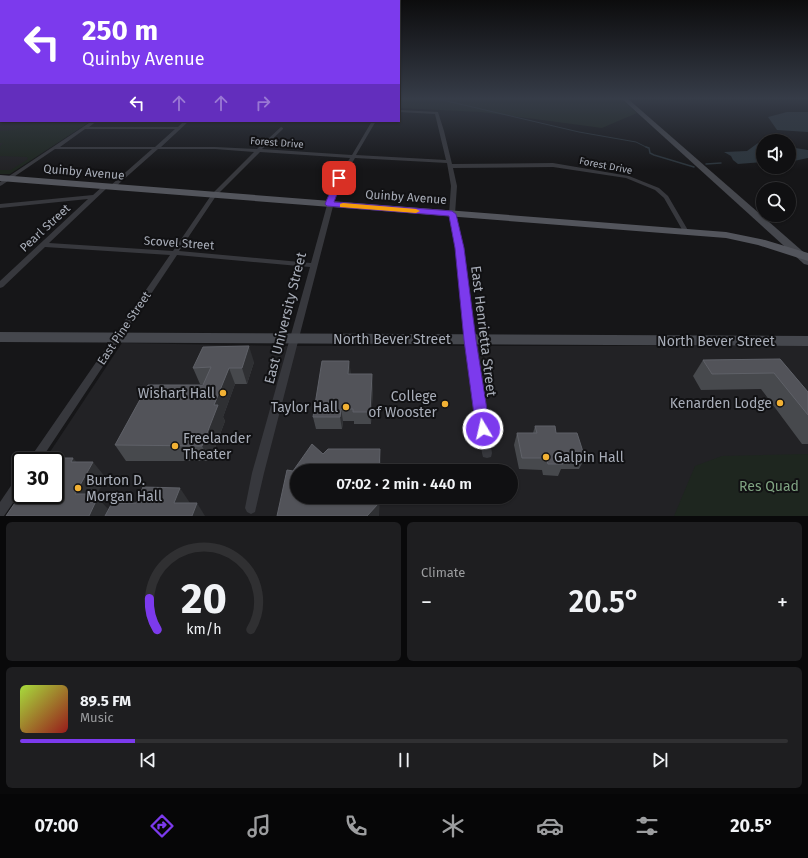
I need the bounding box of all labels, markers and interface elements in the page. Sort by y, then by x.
text: 250 m [82,14,158,47]
icon: left [16,16,68,68]
text: Quinby Avenue [82,48,205,70]
icon: left [126,92,148,114]
icon: ahead [168,92,190,114]
icon: ahead [210,92,232,114]
icon: right [252,92,274,114]
map controls [756,134,796,222]
button: sound [756,134,796,174]
street label: Forest Drive [250,135,304,151]
street label: Forest Drive [578,155,633,177]
street label: Quinby Avenue [43,161,125,183]
pin [322,161,356,195]
icon: arrive [328,167,350,189]
button: search [756,182,796,222]
street label: Quinby Avenue [365,187,447,207]
street label: Pearl Street [17,201,73,255]
street label: Scovel Street [143,234,215,252]
street label: East University Street [261,250,310,386]
street label: East Henrietta Street [467,265,500,398]
street label: East Pine Street [94,288,154,367]
street label: North Bever Street [333,331,452,348]
street label: North Bever Street [657,333,776,350]
place label: Wishart Hall [138,385,215,402]
marker: Wishart Hall [218,388,228,398]
place label: College of Wooster [368,388,438,421]
place label: Kenarden Lodge [670,395,772,412]
marker: Kenarden Lodge [775,398,785,408]
place label: Taylor Hall [271,399,338,416]
marker: College of Wooster [440,399,450,409]
marker: Taylor Hall [341,402,351,412]
position arrow [462,408,504,450]
place label: Freelander Theater [183,430,251,463]
marker: Freelander Theater [170,441,180,451]
place label: Galpin Hall [554,449,624,466]
speed limit sign: 30 [12,452,64,504]
marker: Galpin Hall [541,452,551,462]
place label: Burton D. Morgan Hall [86,472,162,505]
text: 07:02 · 2 min · 440 m [336,475,472,493]
park label: Res Quad [739,478,799,495]
marker: Burton D. Morgan Hall [73,483,83,493]
text: Climate [421,565,465,580]
text: 20 [181,573,226,623]
text: 20.5° [569,584,640,620]
text: − [421,589,432,616]
text: + [777,589,788,616]
text: km/h [186,620,221,637]
text: 89.5 FM [80,692,131,710]
text: Music [80,710,114,725]
icon: previous [137,749,159,771]
icon: pause [393,749,415,771]
icon: next [649,749,671,771]
icon: directions [148,812,176,840]
icon: music [245,812,273,840]
icon: phone [342,812,370,840]
icon: climate [439,812,467,840]
icon: car [536,812,564,840]
icon: filters [633,812,661,840]
text: 07:00 [35,815,79,837]
text: 20.5° [730,815,773,837]

